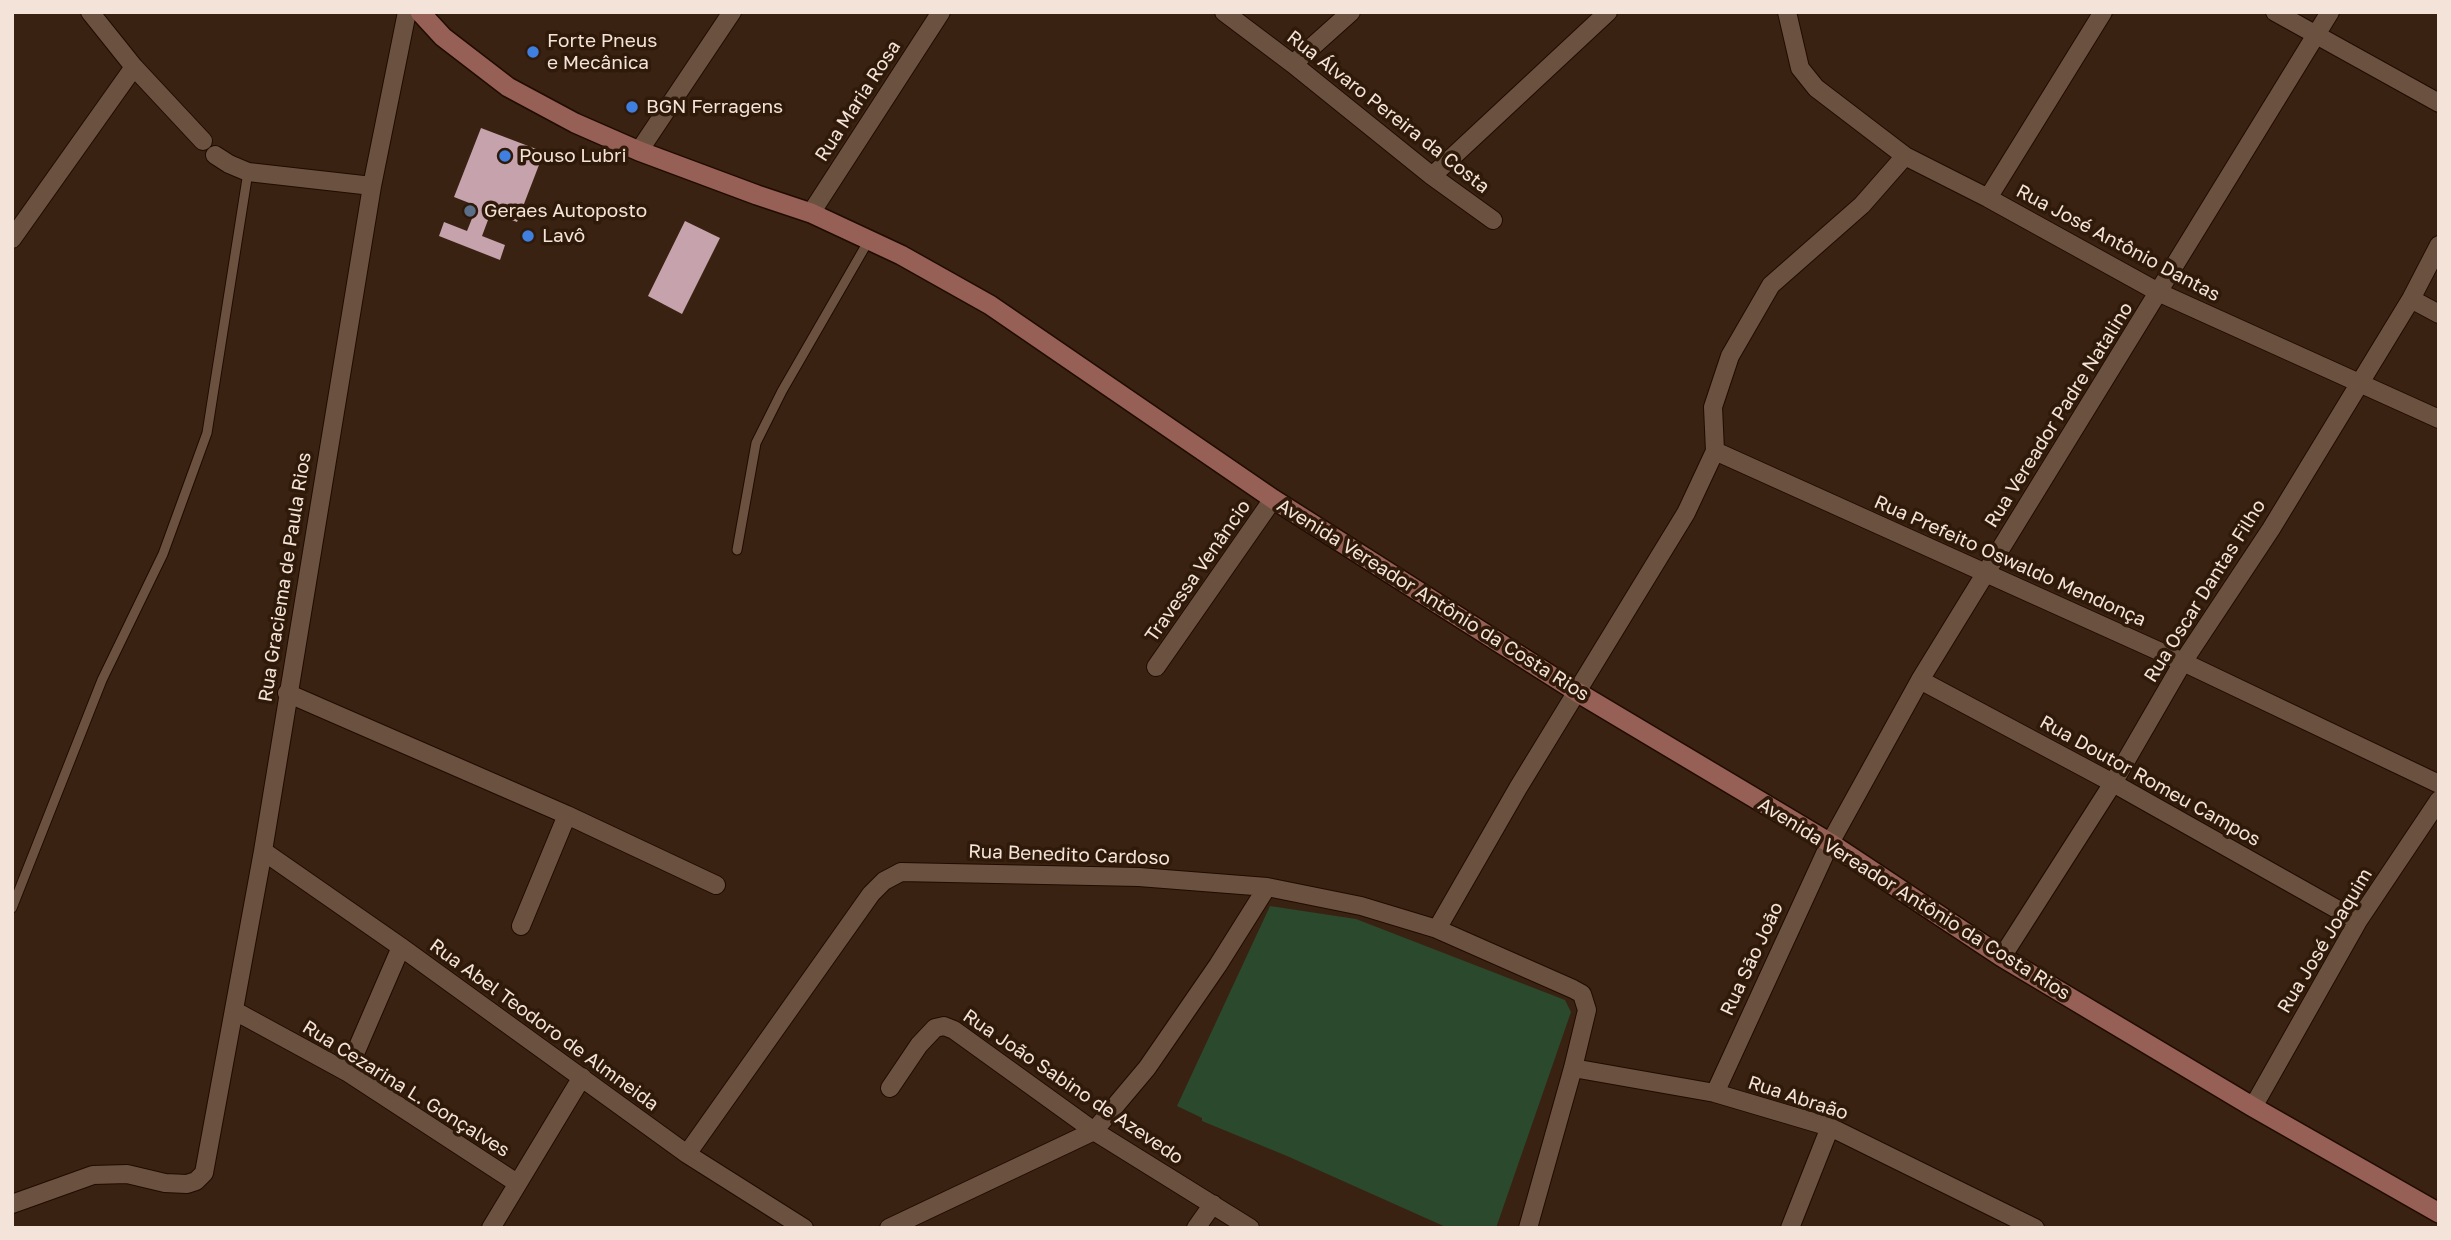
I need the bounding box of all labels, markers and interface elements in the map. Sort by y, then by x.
street label: Rua Álvaro Pereira da Costa [1282,26,1494,198]
place label: Forte Pneus e Mecânica [547,30,657,74]
street label: Rua Maria Rosa [810,36,906,166]
marker: Forte Pneus e Mecânica [525,44,541,60]
place label: BGN Ferragens [646,96,783,118]
marker: BGN Ferragens [624,99,640,115]
place label: Pouso Lubri [519,145,627,167]
marker: Pouso Lubri [497,148,513,164]
street label: Rua José Antônio Dantas [2012,180,2224,306]
place label: Geraes Autoposto [484,200,647,222]
marker: Geraes Autoposto [462,203,478,219]
place label: Lavô [542,225,585,247]
marker: Lavô [520,228,536,244]
street label: Rua Vereador Padre Natalino [1980,298,2138,532]
street label: Rua Graciema de Paula Rios [254,450,316,704]
street label: Rua Prefeito Oswaldo Mendonça [1871,491,2149,631]
street label: Avenida Vereador Antônio da Costa Rios [1273,494,1593,706]
street label: Rua Oscar Dantas Filho [2139,495,2271,687]
street label: Travessa Venâncio [1140,496,1256,646]
street label: Rua Doutor Romeu Campos [2036,711,2264,851]
street label: Avenida Vereador Antônio da Costa Rios [1754,793,2074,1005]
street label: Rua Benedito Cardoso [968,840,1170,870]
street label: Rua José Joaquim [2273,864,2377,1018]
street label: Rua São João [1716,899,1788,1019]
street label: Rua Abel Teodoro de Almneida [425,934,663,1116]
street label: Rua João Sabino de Azevedo [958,1005,1188,1169]
street label: Rua Cezarina L. Gonçalves [298,1016,514,1162]
street label: Rua Abraão [1745,1071,1851,1125]

